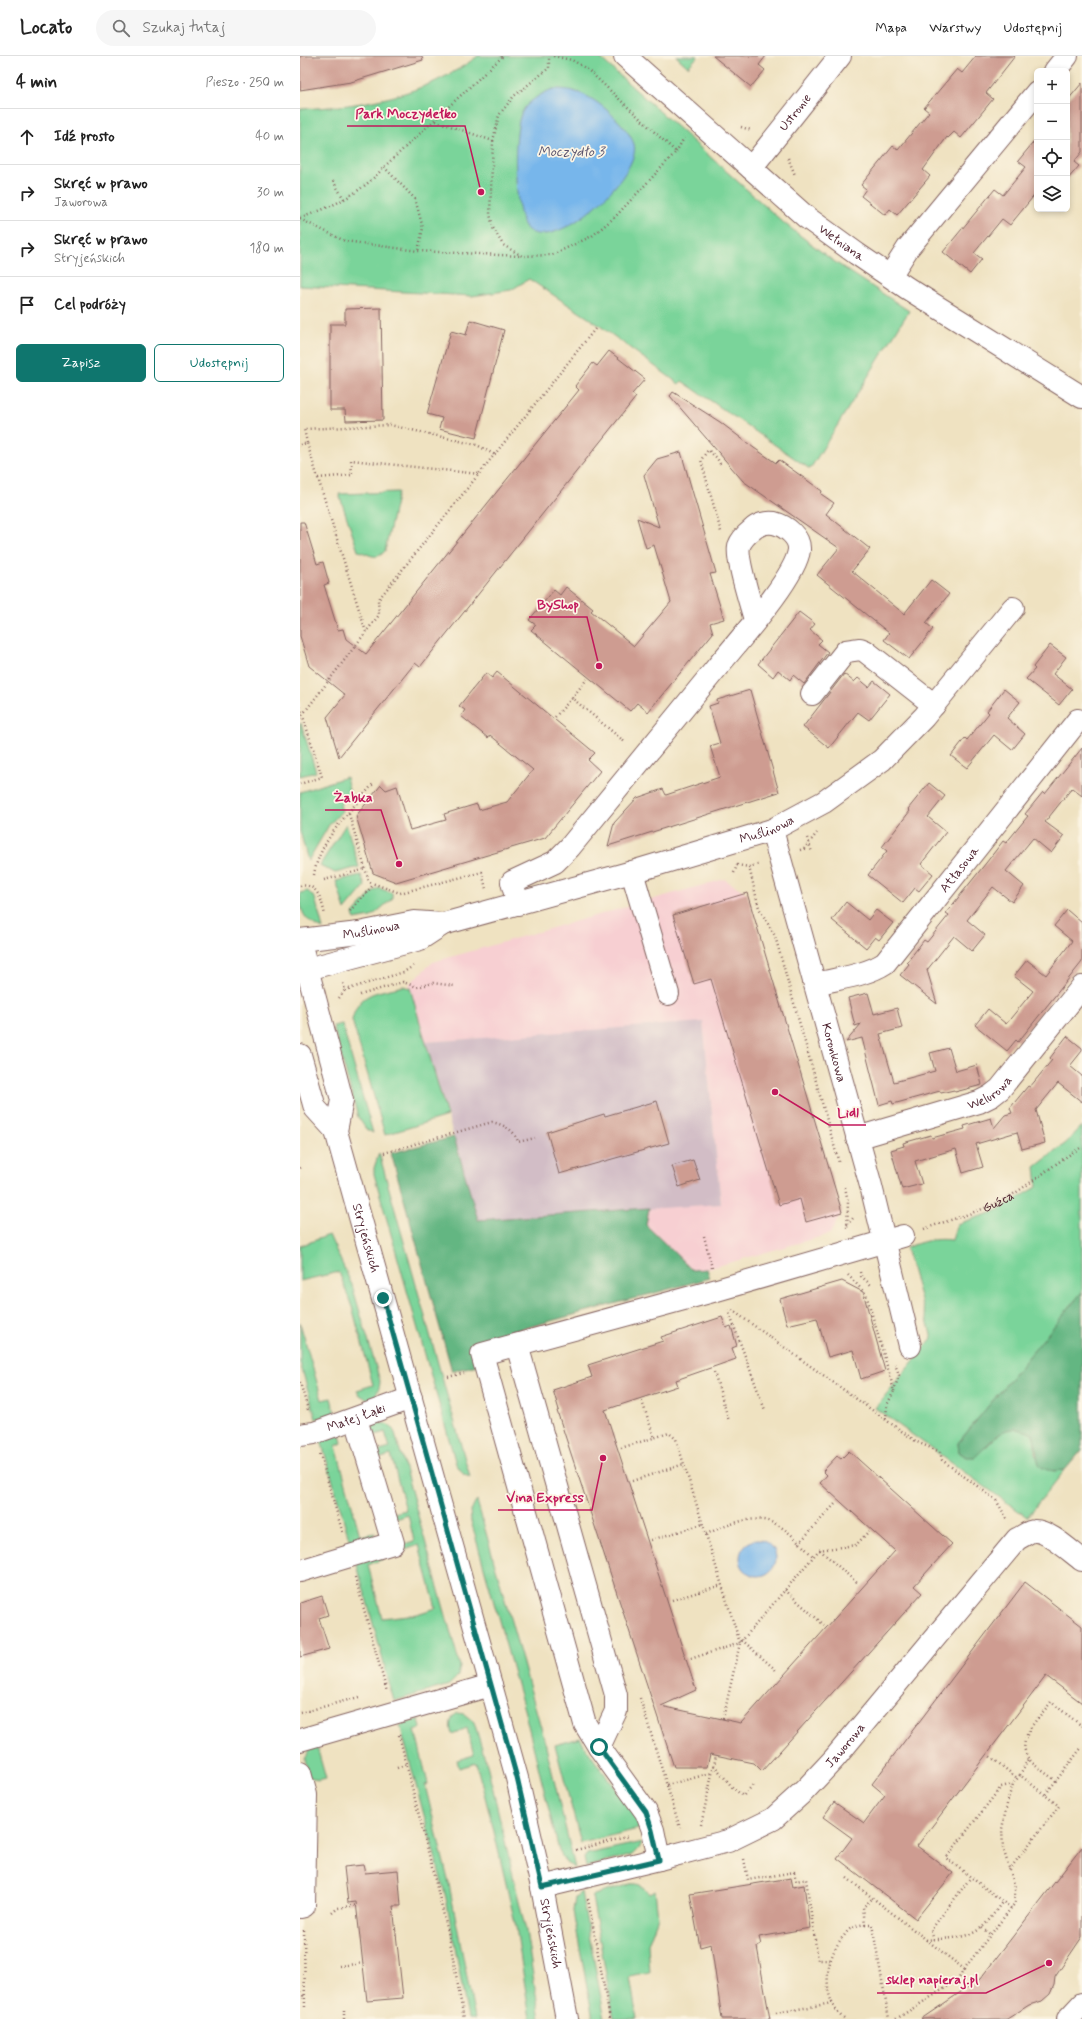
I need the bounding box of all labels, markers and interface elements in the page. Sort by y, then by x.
search box [96,10,376,46]
text: Locato [20,15,72,40]
icon: search [110,17,132,39]
text: Szukaj tutaj [142,18,225,38]
text: Mapa [875,19,907,37]
text: Warstwy [929,19,981,37]
text: Udostępnij [1003,19,1062,37]
map controls [1034,68,1070,212]
button: + [1034,68,1070,104]
text: 4 min [16,71,57,93]
text: Pieszo · 250 m [205,74,284,91]
street label: Ustronie [775,90,815,135]
callout: Park Moczydełko [347,100,465,126]
button: − [1034,104,1070,140]
text: Park Moczydełko [355,105,457,123]
icon: ahead [16,126,38,148]
text: Idź prosto [54,127,115,147]
text: 40 m [255,128,284,145]
button: locate [1034,140,1070,176]
water label: Moczydło 3 [538,143,607,161]
text: Skręć w prawo [54,174,148,194]
button: layers [1034,176,1070,212]
icon: right [16,182,38,204]
text: 30 m [257,184,284,201]
text: Jaworowa [54,194,108,211]
street label: Wełniana [815,220,868,265]
text: Skręć w prawo [54,230,148,250]
icon: right [16,238,38,260]
text: 180 m [249,240,284,257]
text: Stryjeńskich [54,250,125,267]
icon: arrive [16,294,38,316]
text: Cel podróży [54,295,126,315]
button: Zapisz [16,344,146,382]
button: Udostępnij [154,344,284,382]
callout: ByShop [529,591,587,617]
text: ByShop [537,596,579,614]
callout: Żabka [325,784,381,810]
text: Żabka [333,789,373,807]
street label: Muślinowa [737,811,797,848]
street label: Atłasowa [936,843,983,896]
street label: Muślinowa [342,917,401,943]
street label: Koronkowa [818,1021,850,1084]
street label: Welurowa [965,1072,1016,1114]
callout: Lidl [829,1099,866,1125]
text: Lidl [837,1104,859,1122]
street label: Guźca [980,1187,1017,1217]
street label: Stryjeńskich [348,1201,384,1275]
route end [374,1289,392,1307]
street label: Małej Łąki [325,1399,388,1436]
callout: Vina Express [498,1484,592,1510]
text: Vina Express [506,1489,584,1507]
street label: Jaworowa [821,1719,869,1772]
route start [590,1738,608,1756]
street label: Stryjeńskich [536,1897,566,1970]
callout: sklep napieraj.pl [877,1967,986,1993]
text: sklep napieraj.pl [885,1971,979,1990]

